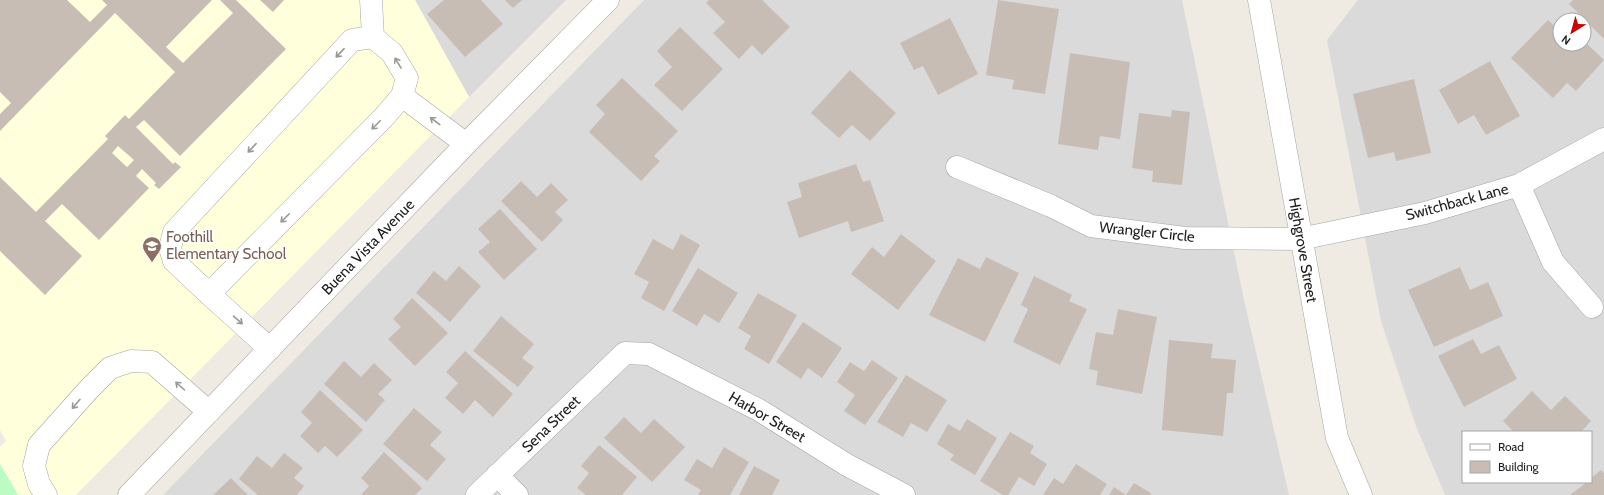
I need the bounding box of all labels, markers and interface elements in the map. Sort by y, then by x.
north arrow [1552,12,1592,52]
text: N [1559,32,1573,48]
one-way arrow [335,48,345,58]
one-way arrow [394,57,402,69]
one-way arrow [430,117,441,125]
one-way arrow [371,120,381,130]
one-way arrow [247,143,256,153]
street label: Switchback Lane [1404,180,1511,224]
street label: Buena Vista Avenue [318,195,418,298]
street label: Highgrove Street [1285,196,1321,304]
one-way arrow [280,213,289,223]
street label: Wrangler Circle [1098,218,1196,246]
place label: Foothill Elementary School [166,228,287,263]
school or university icon: Foothill Elementary School [141,235,163,263]
one-way arrow [233,316,243,325]
one-way arrow [176,382,186,391]
street label: Harbor Street [725,388,809,446]
street label: Sena Street [518,392,584,456]
one-way arrow [72,398,81,408]
legend [1462,431,1592,483]
text: Road [1498,439,1524,454]
text: Building [1498,459,1540,474]

